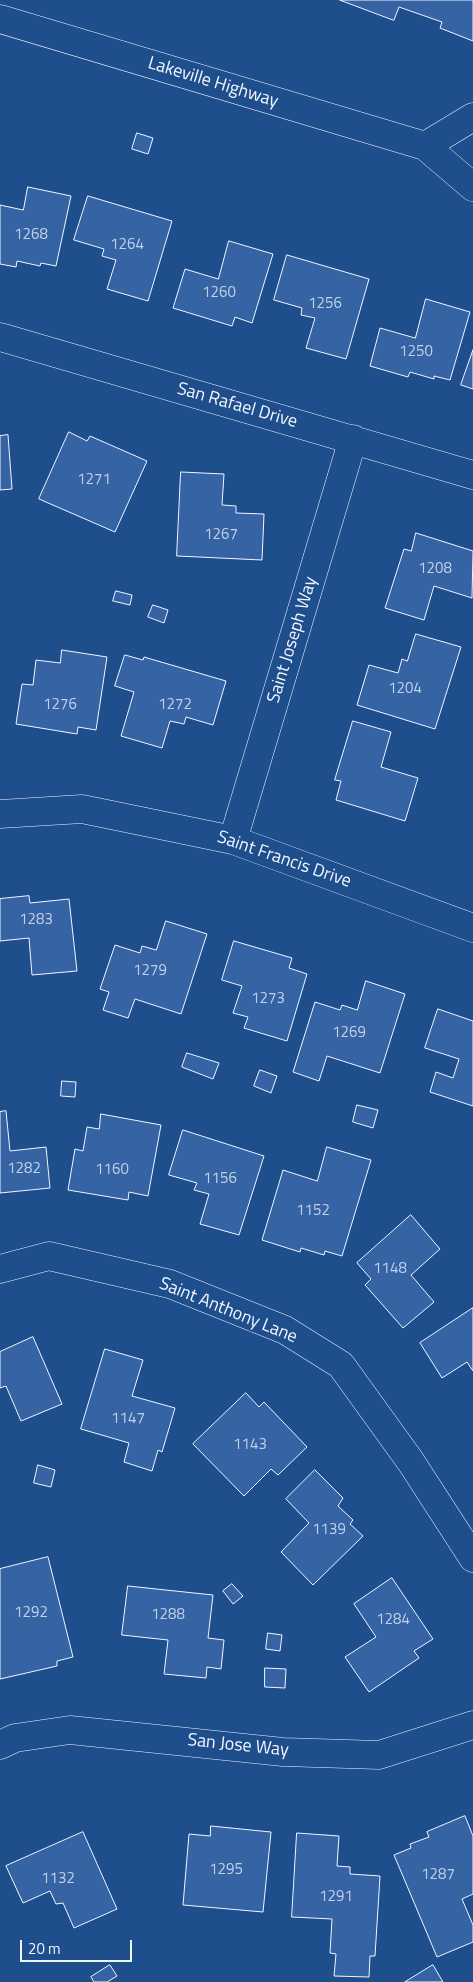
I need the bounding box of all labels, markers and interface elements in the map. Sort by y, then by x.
street label: Lakeville Highway [145,53,281,113]
house number: 1268 [14,226,48,244]
house number: 1264 [110,236,144,254]
house number: 1260 [202,284,236,302]
house number: 1256 [308,295,342,313]
house number: 1250 [399,343,433,361]
street label: San Rafael Drive [174,379,300,433]
house number: 1271 [77,471,111,489]
house number: 1267 [204,526,238,544]
house number: 1208 [418,560,452,578]
street label: Saint Joseph Way [264,574,322,706]
house number: 1204 [388,680,422,698]
house number: 1276 [43,696,77,714]
house number: 1272 [158,696,192,714]
street label: Saint Francis Drive [214,827,354,893]
house number: 1283 [19,911,53,929]
house number: 1279 [133,962,167,980]
house number: 1273 [251,990,285,1008]
house number: 1269 [332,1024,366,1042]
house number: 1282 [7,1160,41,1178]
house number: 1160 [95,1161,129,1179]
house number: 1156 [203,1170,237,1188]
house number: 1152 [296,1202,330,1220]
house number: 1148 [373,1260,407,1278]
street label: Saint Anthony Lane [156,1273,300,1349]
house number: 1147 [111,1410,145,1428]
house number: 1143 [233,1436,267,1454]
house number: 1139 [312,1521,346,1539]
house number: 1292 [14,1604,48,1622]
house number: 1288 [151,1606,185,1624]
house number: 1284 [376,1611,410,1629]
street label: San Jose Way [186,1730,290,1762]
house number: 1295 [209,1861,243,1879]
house number: 1287 [421,1866,455,1884]
house number: 1132 [41,1870,75,1888]
house number: 1291 [319,1888,353,1906]
scale bar [22,1930,135,1962]
text: 20 m [28,1937,61,1960]

